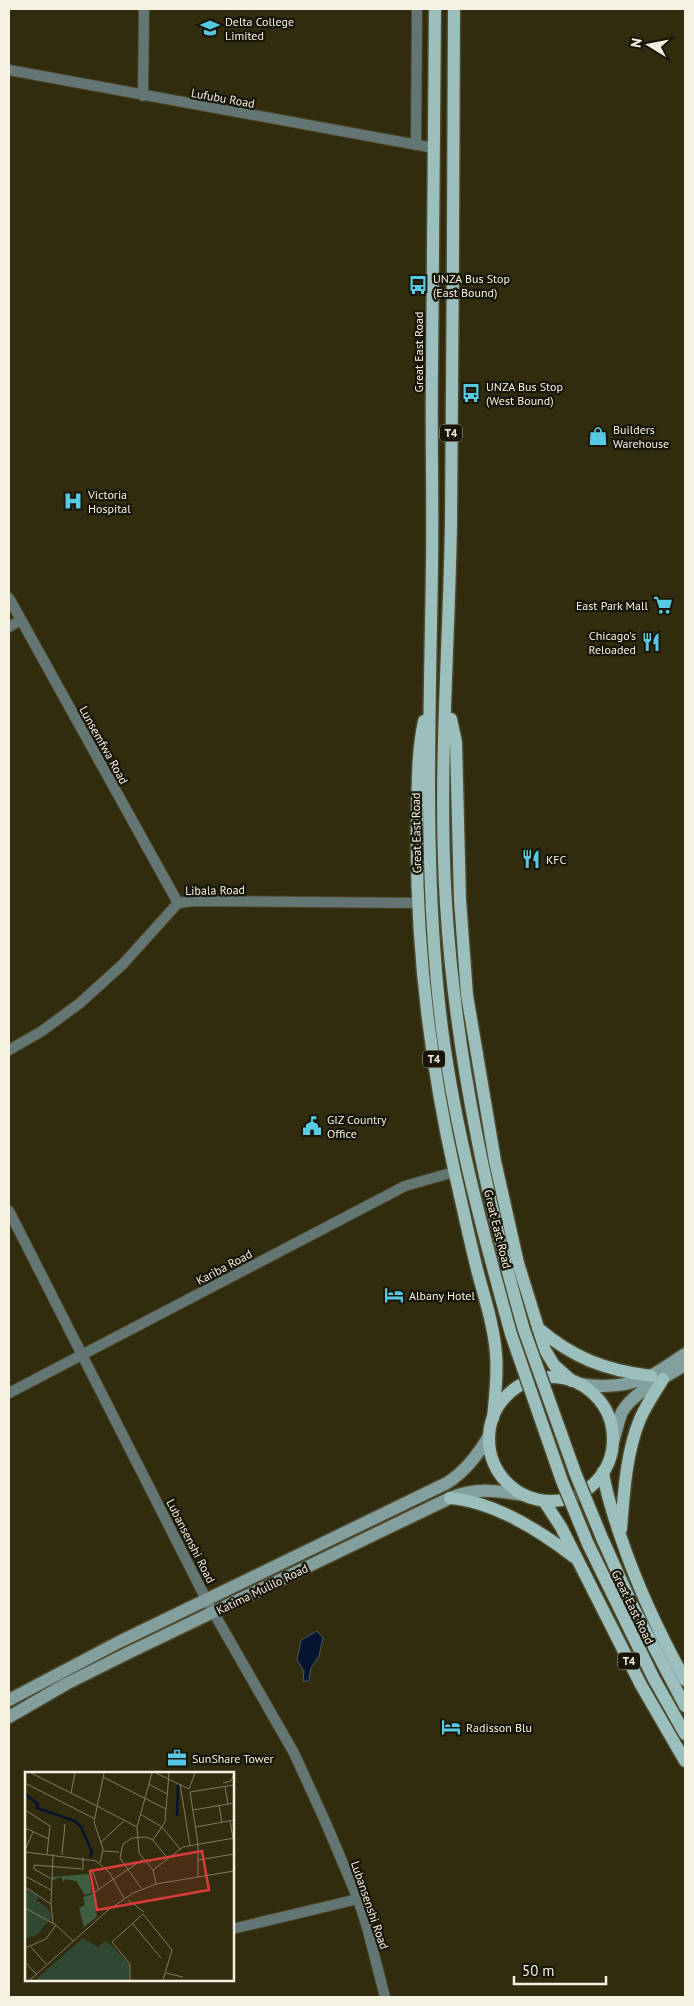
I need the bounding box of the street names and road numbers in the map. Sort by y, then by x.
street label: Lufubu Road [190,85,256,111]
street label: Great East Road [411,312,426,392]
road number: T4 [440,424,462,442]
street label: Lunsemfwa Road [76,703,132,787]
street label: Great East Road [408,792,424,874]
street label: Libala Road [185,882,245,898]
road number: T4 [423,1050,445,1068]
street label: Great East Road [481,1188,515,1270]
street label: Kariba Road [193,1246,255,1288]
street label: Lubansenshi Road [163,1496,219,1586]
street label: Katima Mulilo Road [214,1560,310,1618]
street label: Great East Road [609,1567,657,1647]
road number: T4 [618,1652,640,1670]
street label: Lubansenshi Road [348,1859,392,1951]

